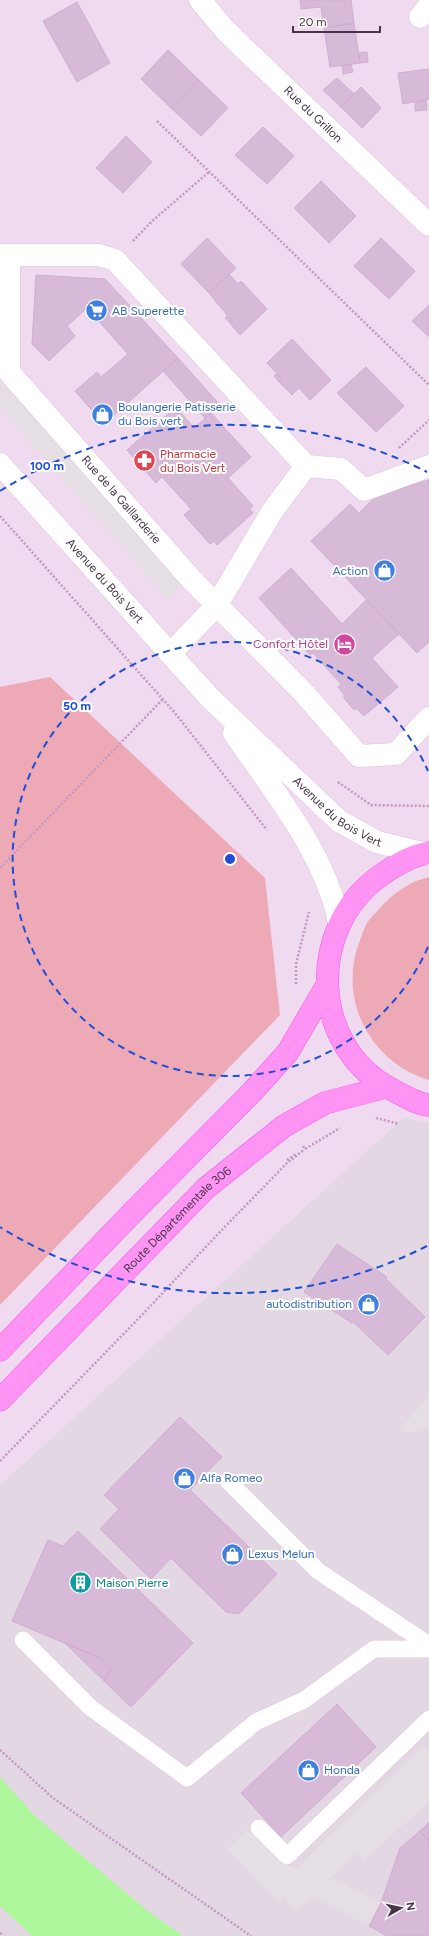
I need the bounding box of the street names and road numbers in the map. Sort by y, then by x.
street label: Rue du Grillon [281,83,345,146]
street label: Rue de la Gaillarderie [79,453,164,547]
street label: Avenue du Bois Vert [63,536,147,626]
street label: Avenue du Bois Vert [290,774,383,850]
street label: Route Départementale 306 [121,1164,234,1276]

